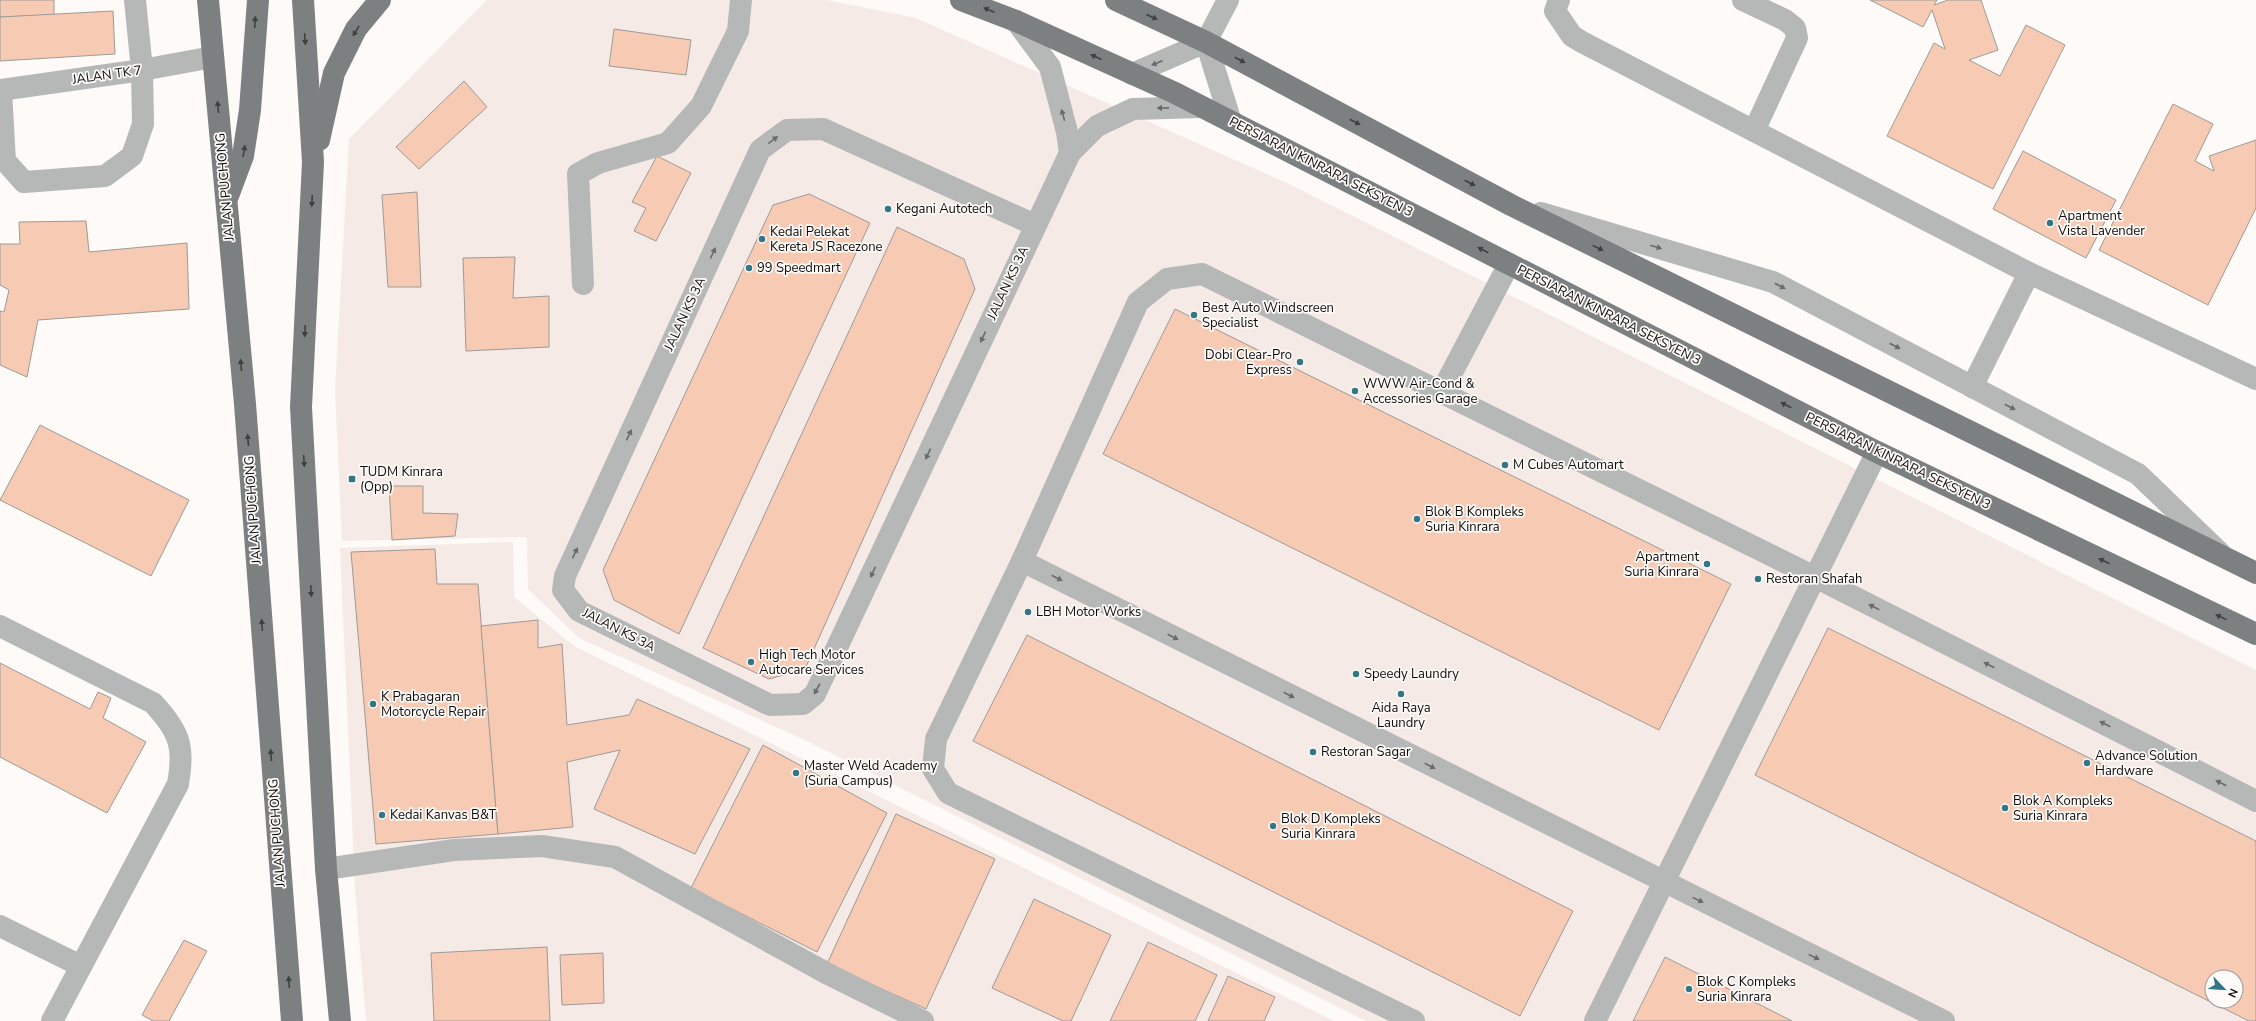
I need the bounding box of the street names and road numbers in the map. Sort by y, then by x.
street label: JALAN TK 7 [70,61,143,89]
street label: PERSIARAN KINRARA SEKSYEN 3 [1226,113,1416,221]
street label: JALAN PUCHONG [211,132,239,243]
street label: JALAN KS 3A [983,243,1033,324]
street label: PERSIARAN KINRARA SEKSYEN 3 [1514,261,1704,369]
street label: JALAN KS 3A [660,274,710,355]
street label: PERSIARAN KINRARA SEKSYEN 3 [1802,408,1994,514]
street label: JALAN PUCHONG [240,455,266,566]
street label: JALAN KS 3A [579,604,659,656]
street label: JALAN PUCHONG [264,778,290,889]

